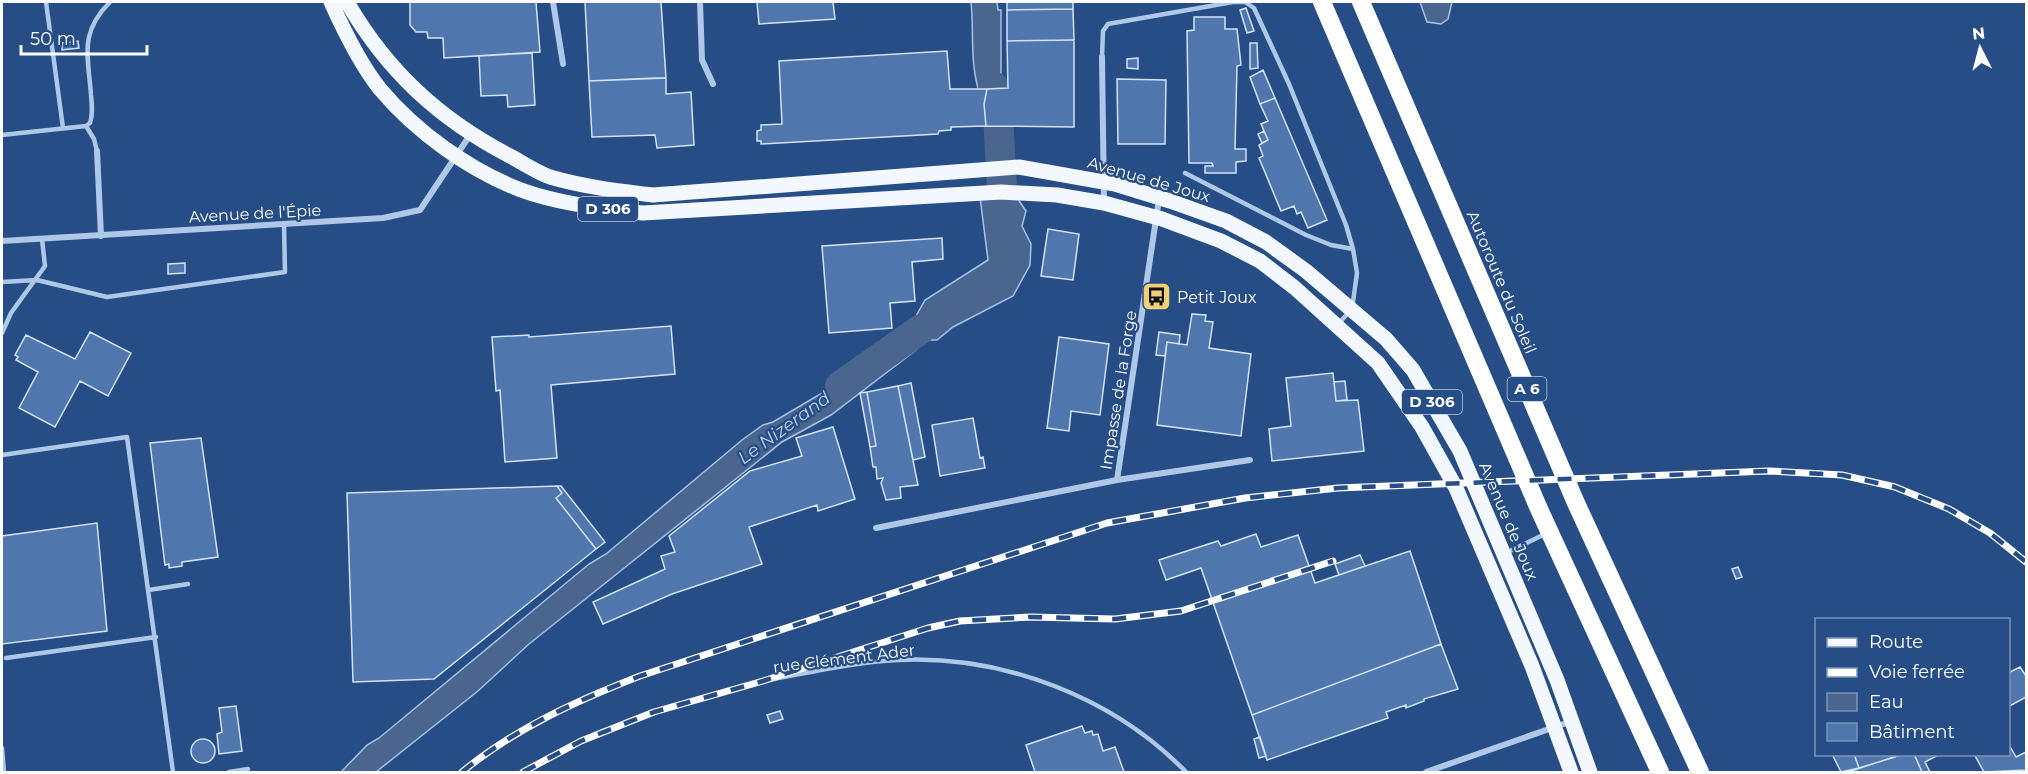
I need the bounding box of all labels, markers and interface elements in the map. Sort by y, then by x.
scale bar [21,18,147,56]
north arrow [1950,18,2010,78]
text: N [1971,23,1986,44]
text: 50 m [30,28,76,50]
street label: Avenue de Joux [1085,153,1213,206]
road number: D 306 [578,197,638,221]
street label: Avenue de l'Épie [188,201,322,226]
street label: Autoroute du Soleil [1463,208,1540,357]
bus stop icon: Petit Joux [1140,281,1172,313]
place label: Petit Joux [1177,288,1257,307]
street label: Impasse de la Forge [1097,309,1140,471]
road number: A 6 [1508,377,1546,401]
water label: Le Nizerand [733,387,835,469]
road number: D 306 [1402,390,1462,414]
street label: Avenue de Joux [1475,459,1542,584]
legend [1815,618,2010,756]
text: Route [1869,631,1923,653]
street label: rue Clément Ader [772,640,916,677]
text: Voie ferrée [1869,661,1965,683]
text: Eau [1869,691,1904,713]
text: Bâtiment [1869,721,1955,743]

